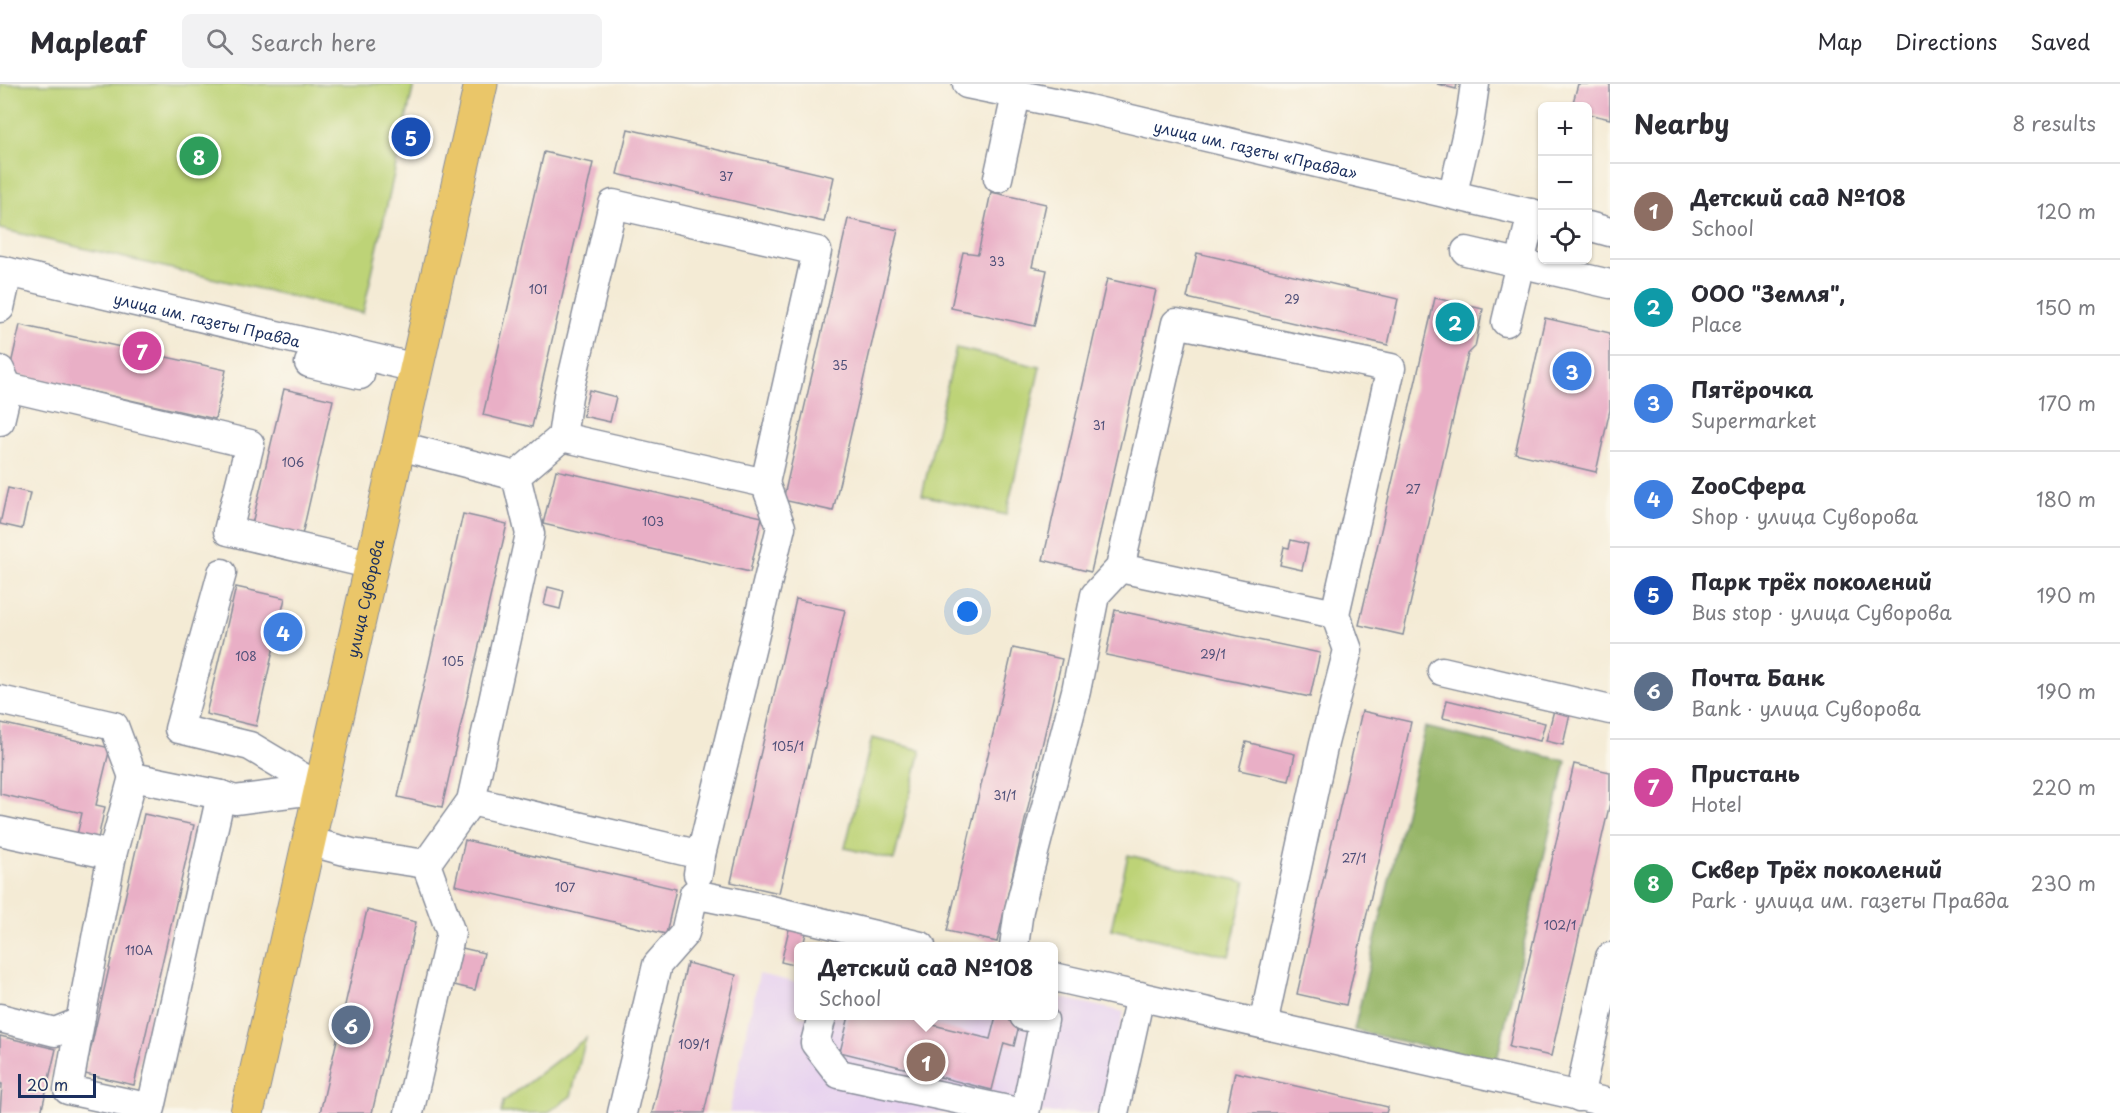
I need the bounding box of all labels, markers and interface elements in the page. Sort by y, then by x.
search box [182,14,602,68]
text: Mapleaf [30,20,146,63]
icon: search [203,25,236,58]
text: Search here [251,25,376,58]
text: Map [1817,25,1862,57]
text: Directions [1895,25,1997,57]
text: Saved [2030,25,2090,57]
map controls [1538,102,1592,264]
button: + [1538,102,1592,156]
text: Nearby [1634,104,1729,143]
text: 8 results [2012,108,2096,138]
street label: улица им. газеты «Правда» [1152,113,1360,184]
pin: 5 [392,115,430,160]
pin: 8 [180,134,218,178]
button: − [1538,156,1592,210]
house number: 37 [719,167,734,185]
text: Детский сад №108 [1691,180,1906,213]
text: 1 [1649,196,1658,226]
text: 120 m [2037,196,2096,226]
button: locate [1538,210,1592,264]
text: School [1691,213,1754,243]
house number: 33 [989,252,1005,270]
text: ООО "Земля", [1691,276,1845,309]
house number: 101 [529,280,547,298]
street label: улица им. газеты Правда [112,286,303,352]
house number: 29 [1284,290,1300,308]
text: 2 [1646,292,1661,322]
text: 150 m [2036,292,2096,322]
pin: 2 [1436,300,1474,344]
text: Place [1691,309,1742,339]
pin: 7 [122,328,162,374]
pin: 3 [1552,348,1592,394]
house number: 35 [832,356,848,374]
text: Пятёрочка [1691,372,1813,405]
text: 3 [1647,388,1660,418]
text: 170 m [2038,388,2096,418]
text: Supermarket [1691,405,1817,435]
house number: 31 [1093,416,1105,434]
house number: 106 [282,453,304,471]
text: ZooСфера [1691,468,1806,501]
house number: 27 [1406,480,1421,498]
text: 4 [1647,484,1660,514]
text: 180 m [2036,484,2096,514]
text: Shop · улица Суворова [1691,501,1918,531]
house number: 103 [642,512,664,530]
street label: улица Суворова [339,536,389,660]
text: Парк трёх поколений [1691,564,1932,597]
text: 5 [1647,580,1660,610]
text: 190 m [2037,580,2096,610]
your location [953,597,982,626]
text: Bus stop · улица Суворова [1691,597,1952,627]
pin: 4 [264,610,302,654]
house number: 29/1 [1200,645,1226,663]
house number: 108 [235,647,257,665]
house number: 105 [442,652,464,670]
text: Почта Банк [1691,660,1824,693]
text: 6 [1646,676,1661,706]
text: 190 m [2037,676,2096,706]
text: Bank · улица Суворова [1691,693,1921,723]
house number: 105/1 [772,737,804,755]
text: Пристань [1691,756,1800,789]
text: 7 [1648,772,1659,802]
text: 220 m [2032,772,2096,802]
house number: 31/1 [994,786,1016,804]
text: Hotel [1691,789,1742,819]
house number: 27/1 [1342,849,1366,867]
text: Сквер Трёх поколений [1691,852,1943,885]
text: 8 [1647,868,1660,898]
text: 230 m [2031,868,2096,898]
house number: 107 [555,878,576,896]
text: Park · улица им. газеты Правда [1691,885,2009,915]
house number: 102/1 [1544,916,1576,934]
house number: 110А [125,941,153,959]
popup [794,942,1058,1020]
text: Детский сад №108 [819,950,1033,983]
text: School [819,983,882,1013]
pin: 6 [332,1002,370,1048]
house number: 109/1 [678,1035,710,1053]
pin: 1 [906,1040,946,1084]
scale bar [18,1071,96,1098]
text: 20 m [27,1072,68,1096]

